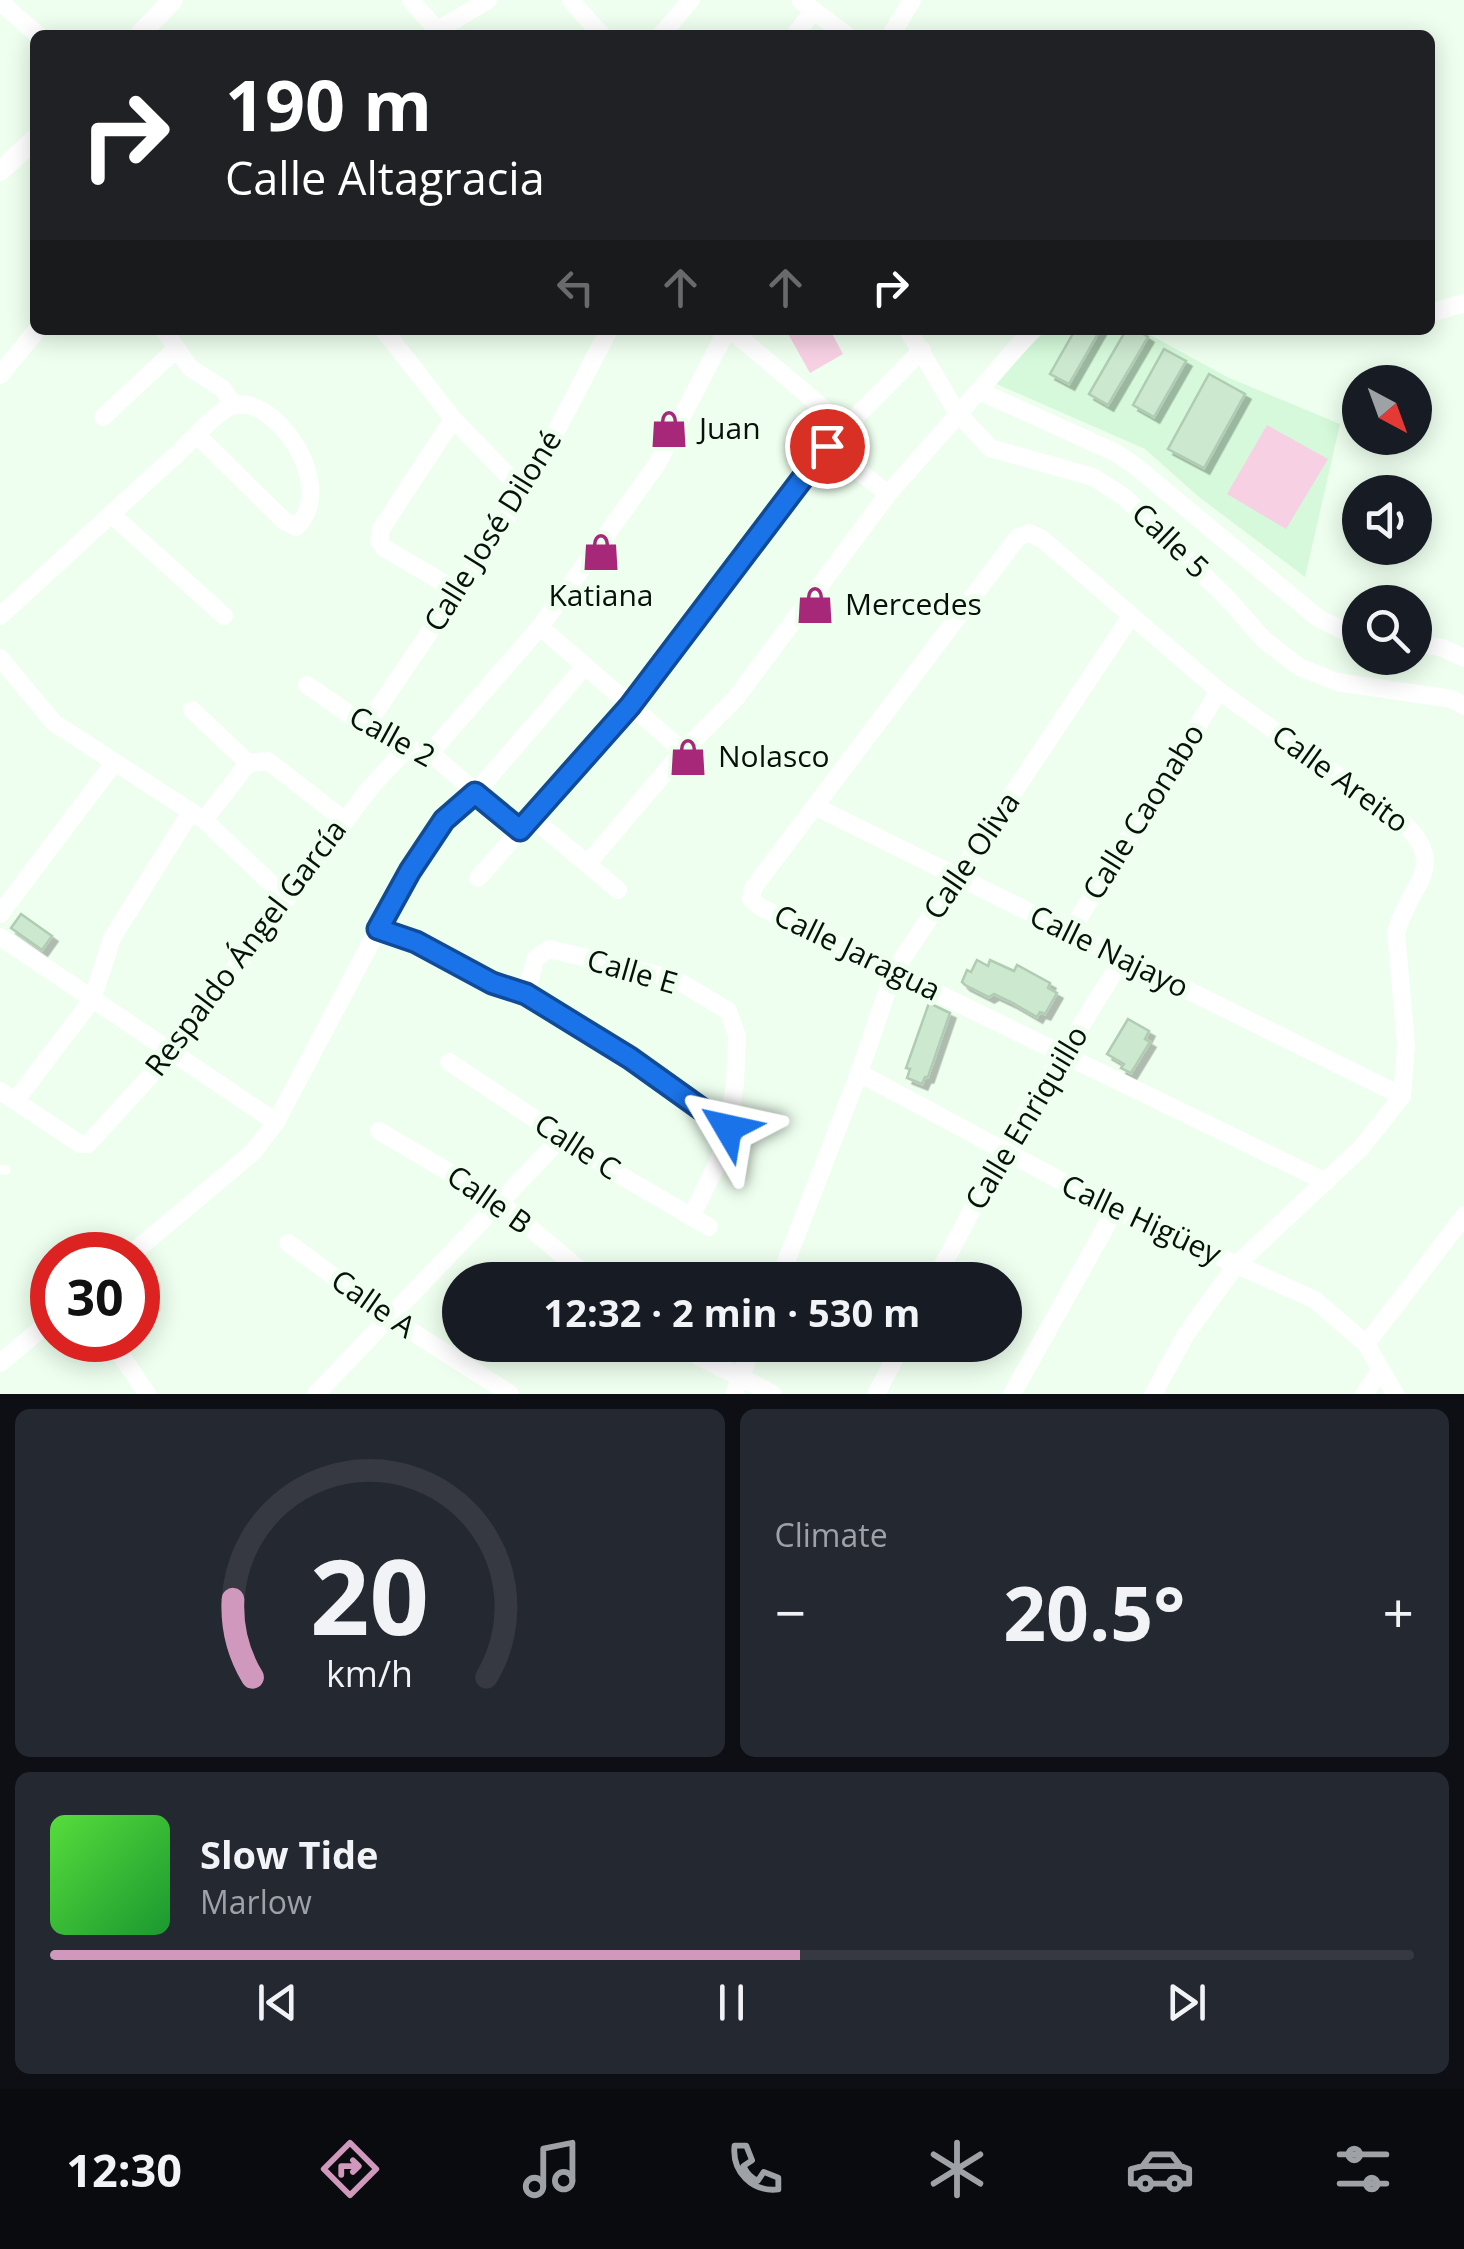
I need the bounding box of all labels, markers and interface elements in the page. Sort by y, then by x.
text: 190 m [225,56,432,152]
icon: right [60,70,190,200]
text: Calle Altagracia [225,147,545,208]
icon: left [548,260,603,315]
icon: ahead [653,260,708,315]
icon: ahead [758,260,813,315]
icon: right [863,260,918,315]
north arrow [1342,365,1432,455]
map controls [1342,365,1432,675]
pin [785,404,870,489]
place label: Juan [696,407,761,448]
shop icon: Juan [648,408,690,450]
icon: arrive [800,419,855,474]
street label: Calle José Diloné [413,422,570,639]
button: sound [1342,475,1432,565]
street label: Calle 5 [1124,493,1219,587]
shop icon: Katiana [580,531,622,573]
place label: Katiana [548,574,654,615]
place label: Mercedes [845,583,982,624]
shop icon: Mercedes [794,584,836,626]
button: search [1342,585,1432,675]
street label: Calle 2 [342,695,443,776]
street label: Calle Areito [1264,714,1418,841]
street label: Calle Caonabo [1072,715,1213,907]
place label: Nolasco [718,735,830,776]
shop icon: Nolasco [667,736,709,778]
street label: Calle Oliva [913,783,1028,927]
street label: Respaldo Ángel García [135,810,355,1084]
street label: Calle Jaragua [768,894,948,1010]
street label: Calle Najayo [1023,895,1196,1007]
street label: Calle E [583,938,682,1003]
street label: Calle Enriquillo [955,1018,1097,1217]
position arrow [676,1076,780,1180]
street label: Calle C [527,1103,629,1189]
street label: Calle B [439,1155,540,1243]
street label: Calle Higüey [1055,1164,1229,1274]
speed limit sign: 30 [30,1232,160,1362]
street label: Calle A [323,1259,424,1347]
text: 12:32 · 2 min · 530 m [544,1286,920,1338]
text: Climate [775,1513,888,1556]
text: 20 [310,1524,429,1665]
text: 20.5° [1003,1561,1185,1663]
text: − [775,1574,806,1649]
text: + [1383,1574,1414,1649]
text: km/h [326,1649,413,1697]
text: Slow Tide [200,1828,379,1880]
text: Marlow [200,1880,312,1923]
icon: previous [250,1975,305,2030]
icon: pause [704,1975,759,2030]
icon: next [1159,1975,1214,2030]
icon: directions [315,2134,385,2204]
icon: music [517,2134,587,2204]
icon: phone [720,2134,790,2204]
icon: climate [922,2134,992,2204]
icon: car [1125,2134,1195,2204]
icon: filters [1328,2134,1398,2204]
text: 12:30 [66,2139,182,2200]

